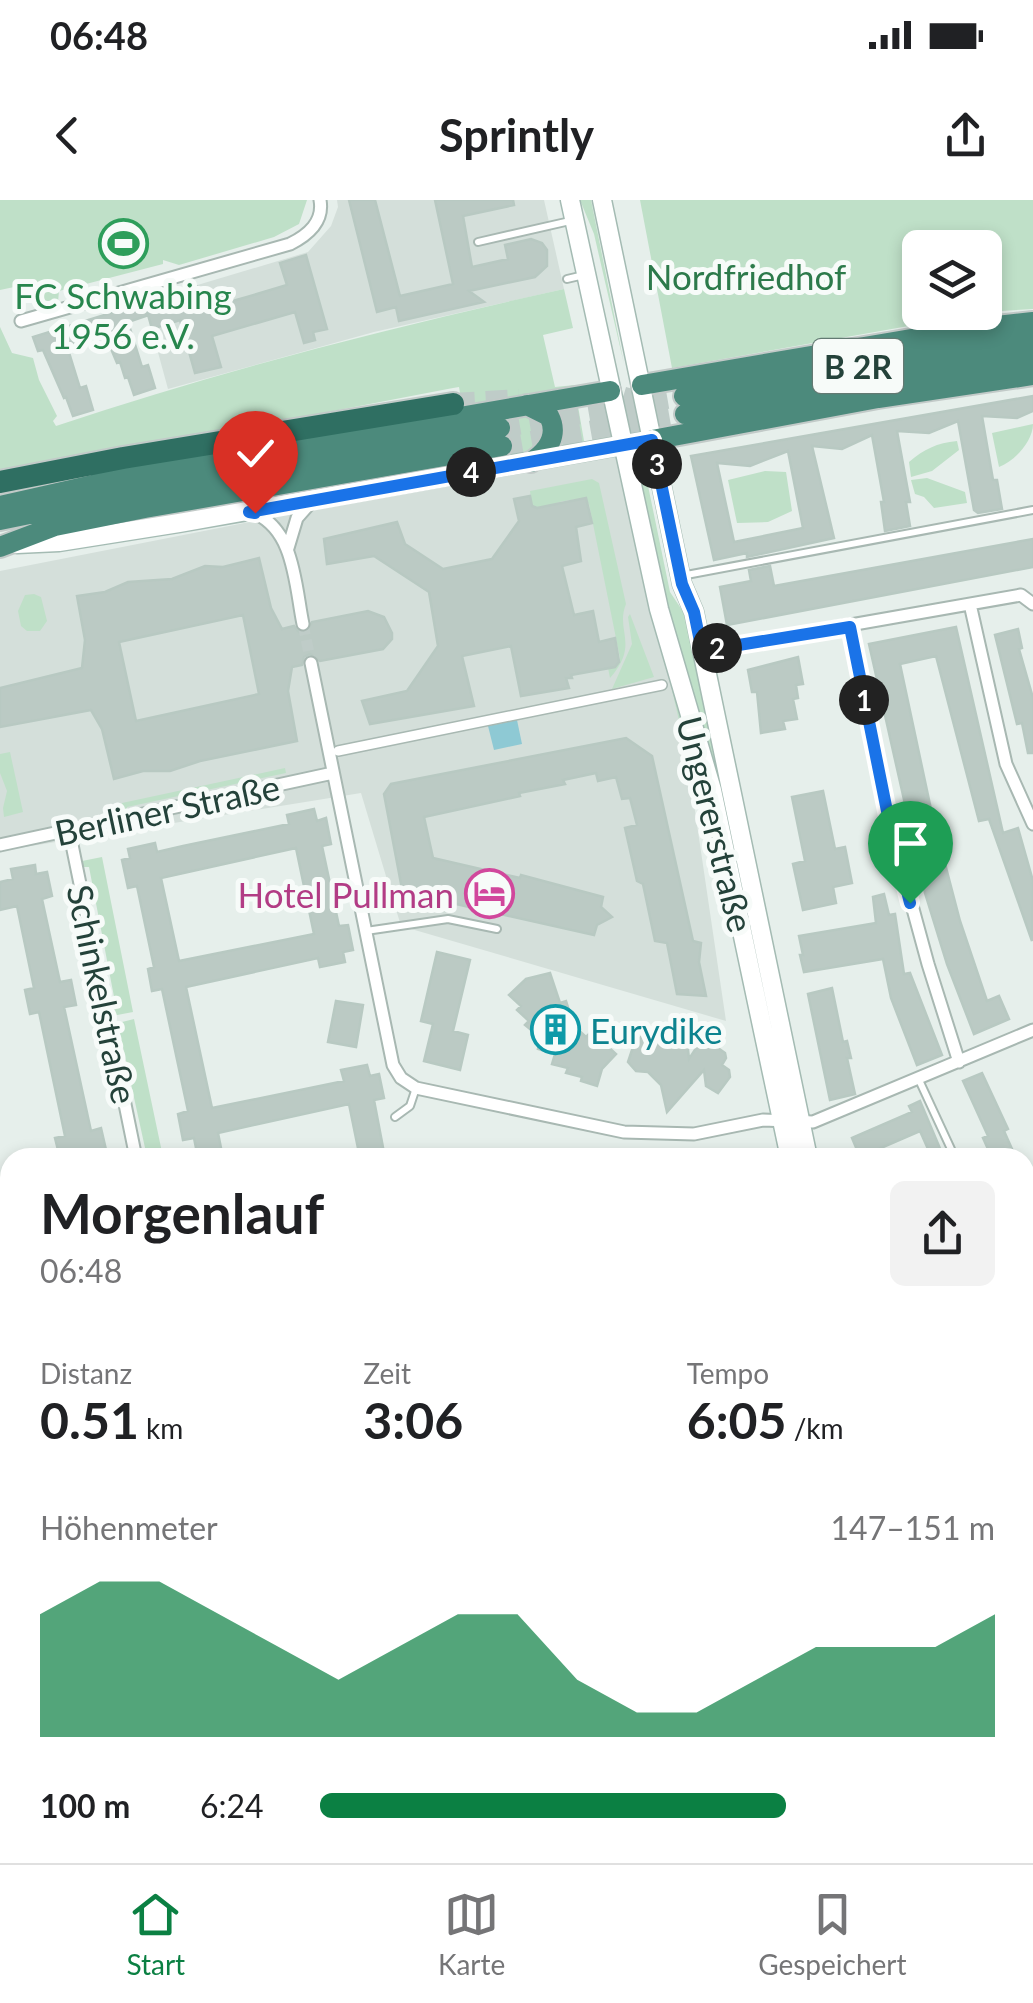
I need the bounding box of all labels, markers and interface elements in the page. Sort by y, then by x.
text: 06:48 [50,12,148,58]
icon: back [40,108,95,163]
text: Sprintly [439,108,594,162]
icon: share [938,108,993,163]
sports icon: FC Schwabing 1956 e.V. [97,217,149,269]
map controls [902,230,1002,330]
button: layers [902,230,1002,330]
park label: Nordfriedhof [646,255,846,297]
place label: FC Schwabing 1956 e.V. [14,274,232,356]
road number: B 2R [813,339,903,393]
pin [213,411,298,514]
icon: check [228,426,283,481]
pin: 3 [632,439,682,489]
pin: 4 [446,447,496,497]
text: 3 [649,447,665,481]
text: 4 [463,455,479,489]
pin: 2 [692,623,742,673]
text: 2 [709,631,725,665]
pin: 1 [839,675,889,725]
text: 1 [856,683,872,717]
street label: Ungererstraße [669,712,763,936]
street label: Berliner Straße [51,765,283,853]
pin [868,801,953,904]
icon: arrive [883,816,938,871]
hotel icon: Hotel Pullman [463,868,515,920]
place label: Hotel Pullman [238,873,454,915]
street label: Schinkelstraße [59,881,147,1107]
building icon: Eurydike [529,1004,581,1056]
place label: Eurydike [590,1009,723,1051]
text: Morgenlauf [40,1180,324,1246]
button: share [890,1181,995,1286]
text: 06:48 [40,1251,122,1290]
text: Distanz [40,1356,132,1390]
text: Zeit [363,1356,411,1390]
text: Tempo [687,1356,769,1390]
text: 0.51 [40,1390,139,1450]
text: 3:06 [363,1390,463,1450]
text: 6:05 [687,1390,787,1450]
text: km [139,1411,183,1445]
text: /km [787,1411,844,1445]
text: Höhenmeter [40,1508,218,1547]
text: 147–151 m [831,1508,995,1547]
text: 100 m [40,1786,130,1825]
text: 6:24 [200,1786,264,1825]
tab: Start [126,1887,185,1981]
tab: Karte [438,1887,505,1981]
tab: Gespeichert [758,1887,907,1981]

